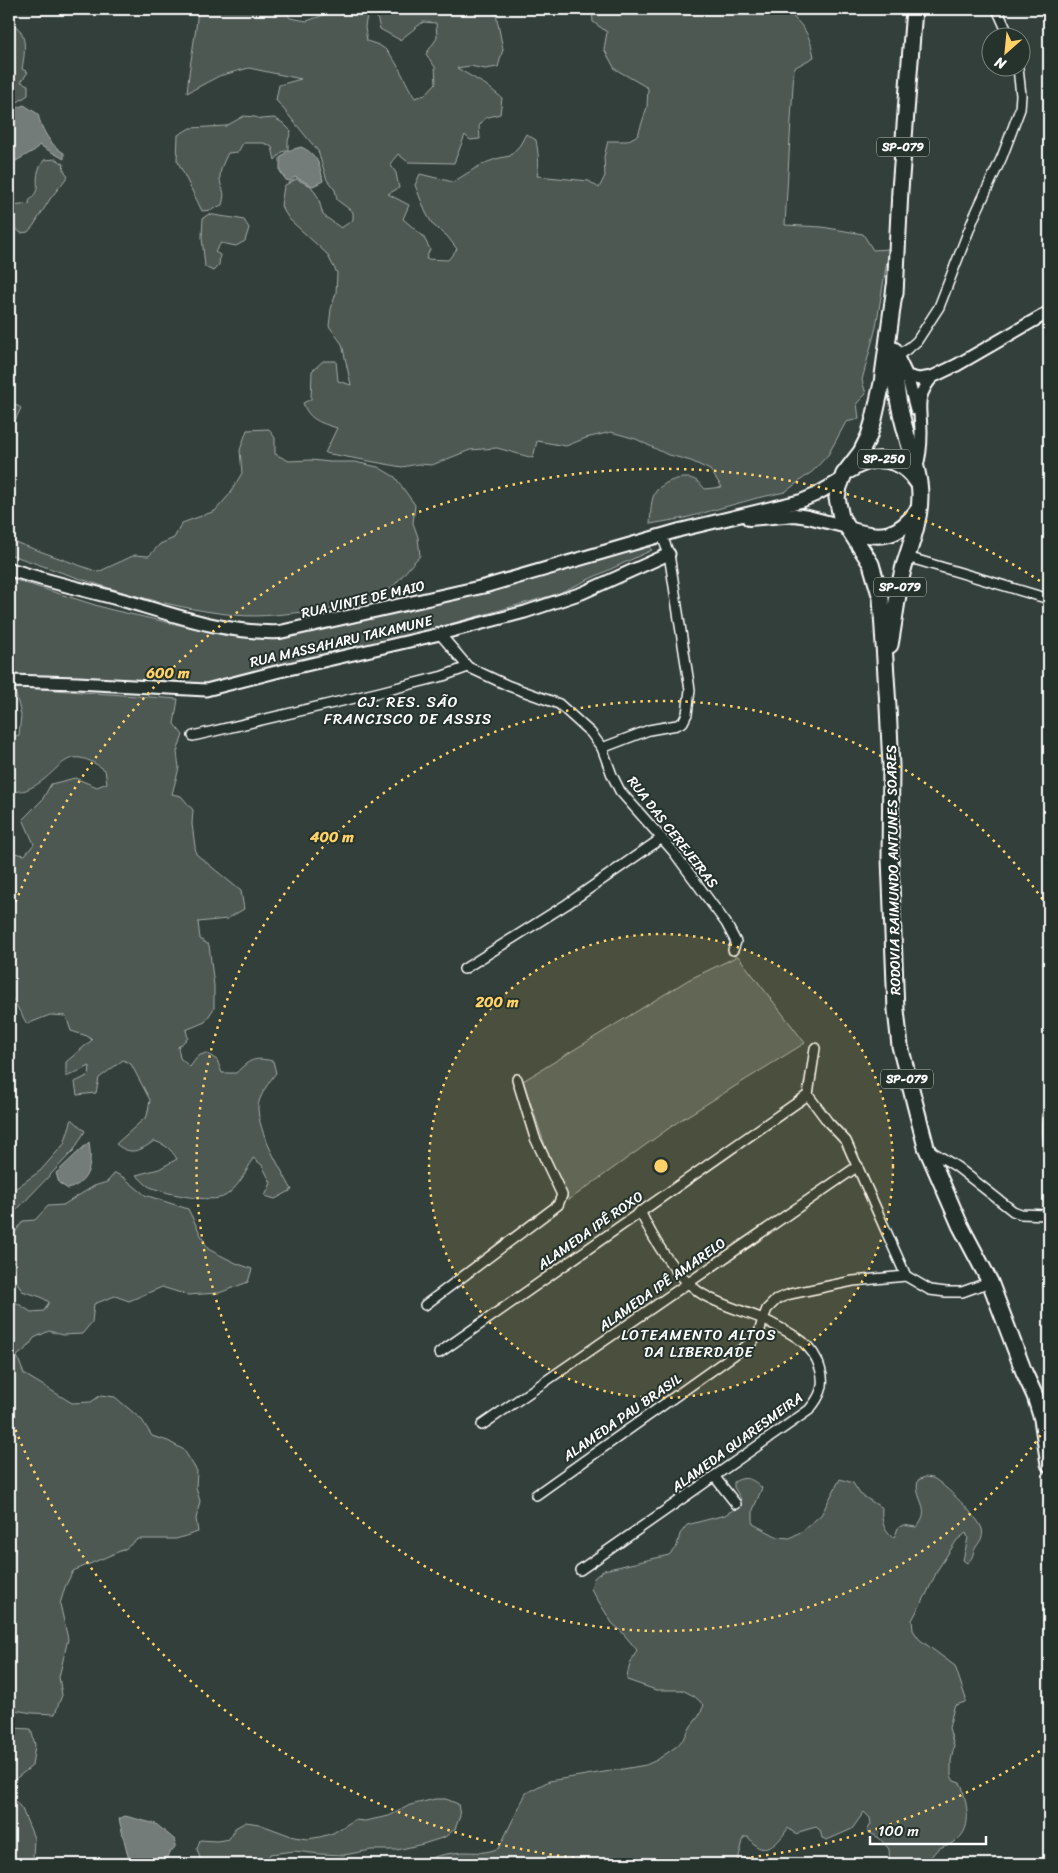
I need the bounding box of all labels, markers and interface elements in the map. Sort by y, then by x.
north arrow [980,28,1030,78]
text: N [990,50,1011,77]
road number: SP-079 [877,138,929,156]
road number: SP-250 [858,449,910,468]
street label: RUA VINTE DE MAIO [299,573,427,626]
road number: SP-079 [874,578,926,596]
street label: RUA MASSAHARU TAKAMUNE [247,608,436,675]
text: 600 m [146,660,190,686]
district label: CJ. RES. SÃO FRANCISCO DE ASSIS [324,689,492,732]
street label: RODOVIA RAIMUNDO ANTUNES SOARES [879,744,908,995]
street label: RUA DAS CEREJEIRAS [620,770,725,894]
text: 400 m [309,824,354,850]
text: 200 m [474,989,519,1015]
road number: SP-079 [881,1070,933,1088]
centre of rings [652,1157,670,1175]
street label: ALAMEDA IPÊ ROXO [531,1184,649,1277]
street label: ALAMEDA IPÊ AMARELO [592,1231,731,1339]
district label: LOTEAMENTO ALTOS DA LIBERDADE [621,1322,777,1365]
street label: ALAMEDA PAU BRASIL [557,1367,687,1469]
street label: ALAMEDA QUARESMEIRA [665,1386,809,1500]
scale bar [870,1813,987,1845]
text: 100 m [878,1818,919,1844]

